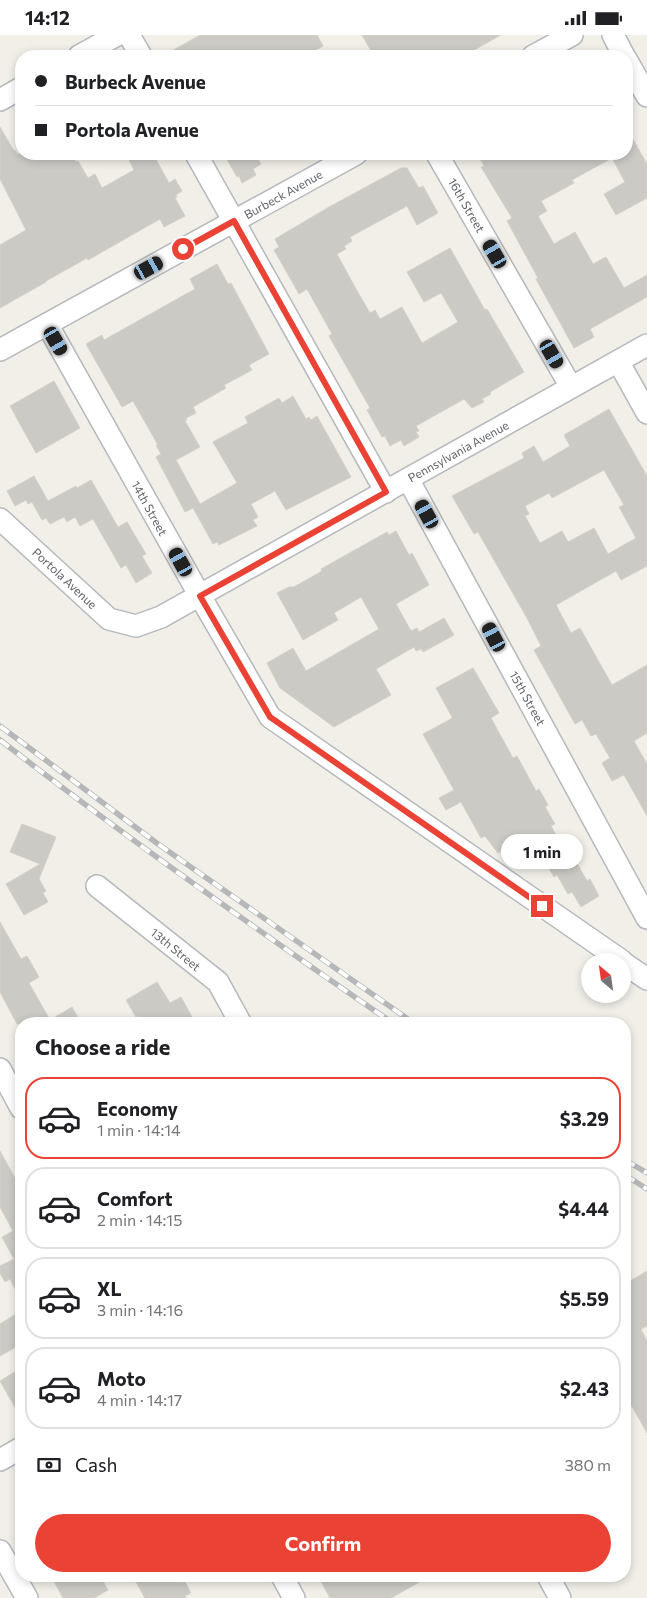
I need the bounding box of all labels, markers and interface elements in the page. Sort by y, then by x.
text: 14:12 [25,6,70,29]
text: Burbeck Avenue [65,70,206,93]
text: Portola Avenue [65,118,199,141]
street label: Burbeck Avenue [241,167,325,221]
street label: 16th Street [446,175,488,235]
car [481,237,508,271]
route start [172,238,194,260]
car [132,254,165,282]
car [42,324,69,358]
car [538,337,565,371]
street label: Pennsylvania Avenue [405,418,511,484]
street label: 14th Street [129,478,171,538]
car [413,497,440,531]
street label: Portola Avenue [30,545,100,611]
car [167,545,194,579]
car [480,620,507,654]
street label: 15th Street [507,668,549,728]
callout: 1 min [501,833,583,869]
text: 1 min [523,842,561,861]
route end [531,895,553,917]
street label: 13th Street [148,925,204,973]
north arrow [581,953,631,1003]
map controls [581,953,631,1003]
text: Choose a ride [35,1033,170,1060]
icon: car [37,1096,82,1141]
text: Economy [97,1097,178,1120]
text: $3.29 [560,1107,609,1130]
text: 1 min · 14:14 [97,1120,181,1139]
icon: car [37,1186,82,1231]
text: Comfort [97,1187,173,1210]
text: $4.44 [558,1197,609,1220]
text: 2 min · 14:15 [97,1210,182,1229]
icon: car [37,1276,82,1321]
text: XL [97,1277,122,1300]
text: $5.59 [559,1287,609,1310]
text: 3 min · 14:16 [97,1300,183,1319]
icon: car [37,1366,82,1411]
text: Moto [97,1367,146,1390]
text: $2.43 [560,1377,609,1400]
text: 4 min · 14:17 [97,1390,182,1409]
icon: cash [35,1451,63,1479]
text: Cash [75,1453,117,1476]
text: 380 m [565,1455,611,1474]
button: Confirm [35,1514,611,1572]

